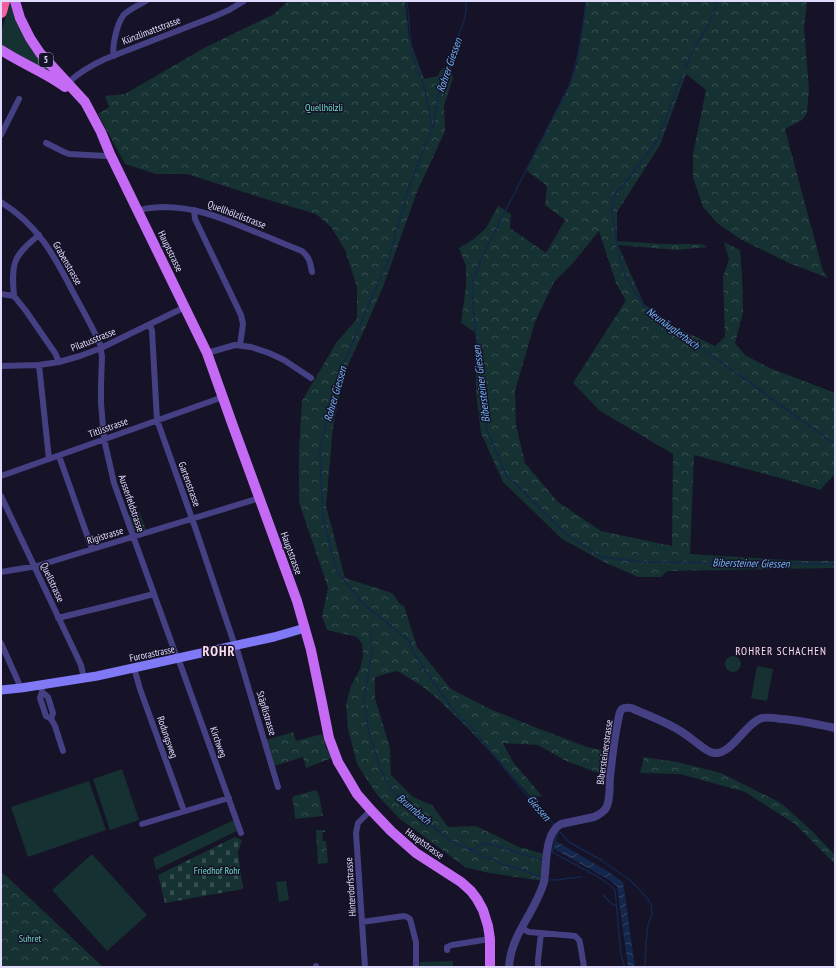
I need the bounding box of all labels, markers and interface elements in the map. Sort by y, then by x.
street label: Künzlimattstrasse [120,13,182,48]
water label: Rohrer Giessen [433,35,465,94]
road number: 5 [39,53,53,67]
park label: Quellhölzli [305,101,343,114]
street label: Quellhölzlistrasse [206,197,268,232]
street label: Hauptstrasse [155,228,186,274]
street label: Grabenstrasse [50,239,85,287]
water label: Neunäuglerbach [644,304,703,353]
street label: Pilatusstrasse [69,325,118,354]
water label: Bibersteiner Giessen [469,344,493,423]
water label: Rohrer Giessen [320,364,350,423]
street label: Titlisstrasse [87,414,130,441]
street label: Gartenstrasse [175,460,204,508]
street label: Ausserfeldstrasse [116,473,147,534]
street label: Rigistrasse [85,524,125,547]
street label: Hauptstrasse [278,530,305,576]
water label: Bibersteiner Giessen [712,555,791,571]
street label: Quellstrasse [38,560,67,604]
street label: Furorastrasse [128,642,176,665]
district label: ROHR [203,642,235,660]
district label: ROHRER SCHACHEN [735,644,827,658]
street label: Stäpflistrasse [254,689,279,737]
street label: Rodungsweg [154,714,181,760]
street label: Bibersteinerstrasse [594,719,615,785]
street label: Kirchweg [207,725,230,759]
water label: Brunnbach [394,791,435,828]
water label: Giessen [524,792,555,824]
street label: Hauptstrasse [403,825,447,862]
street label: Hinterdorfstrasse [342,857,359,917]
park label: Friedhof Rohr [194,864,241,877]
park label: Suhret [19,932,42,945]

